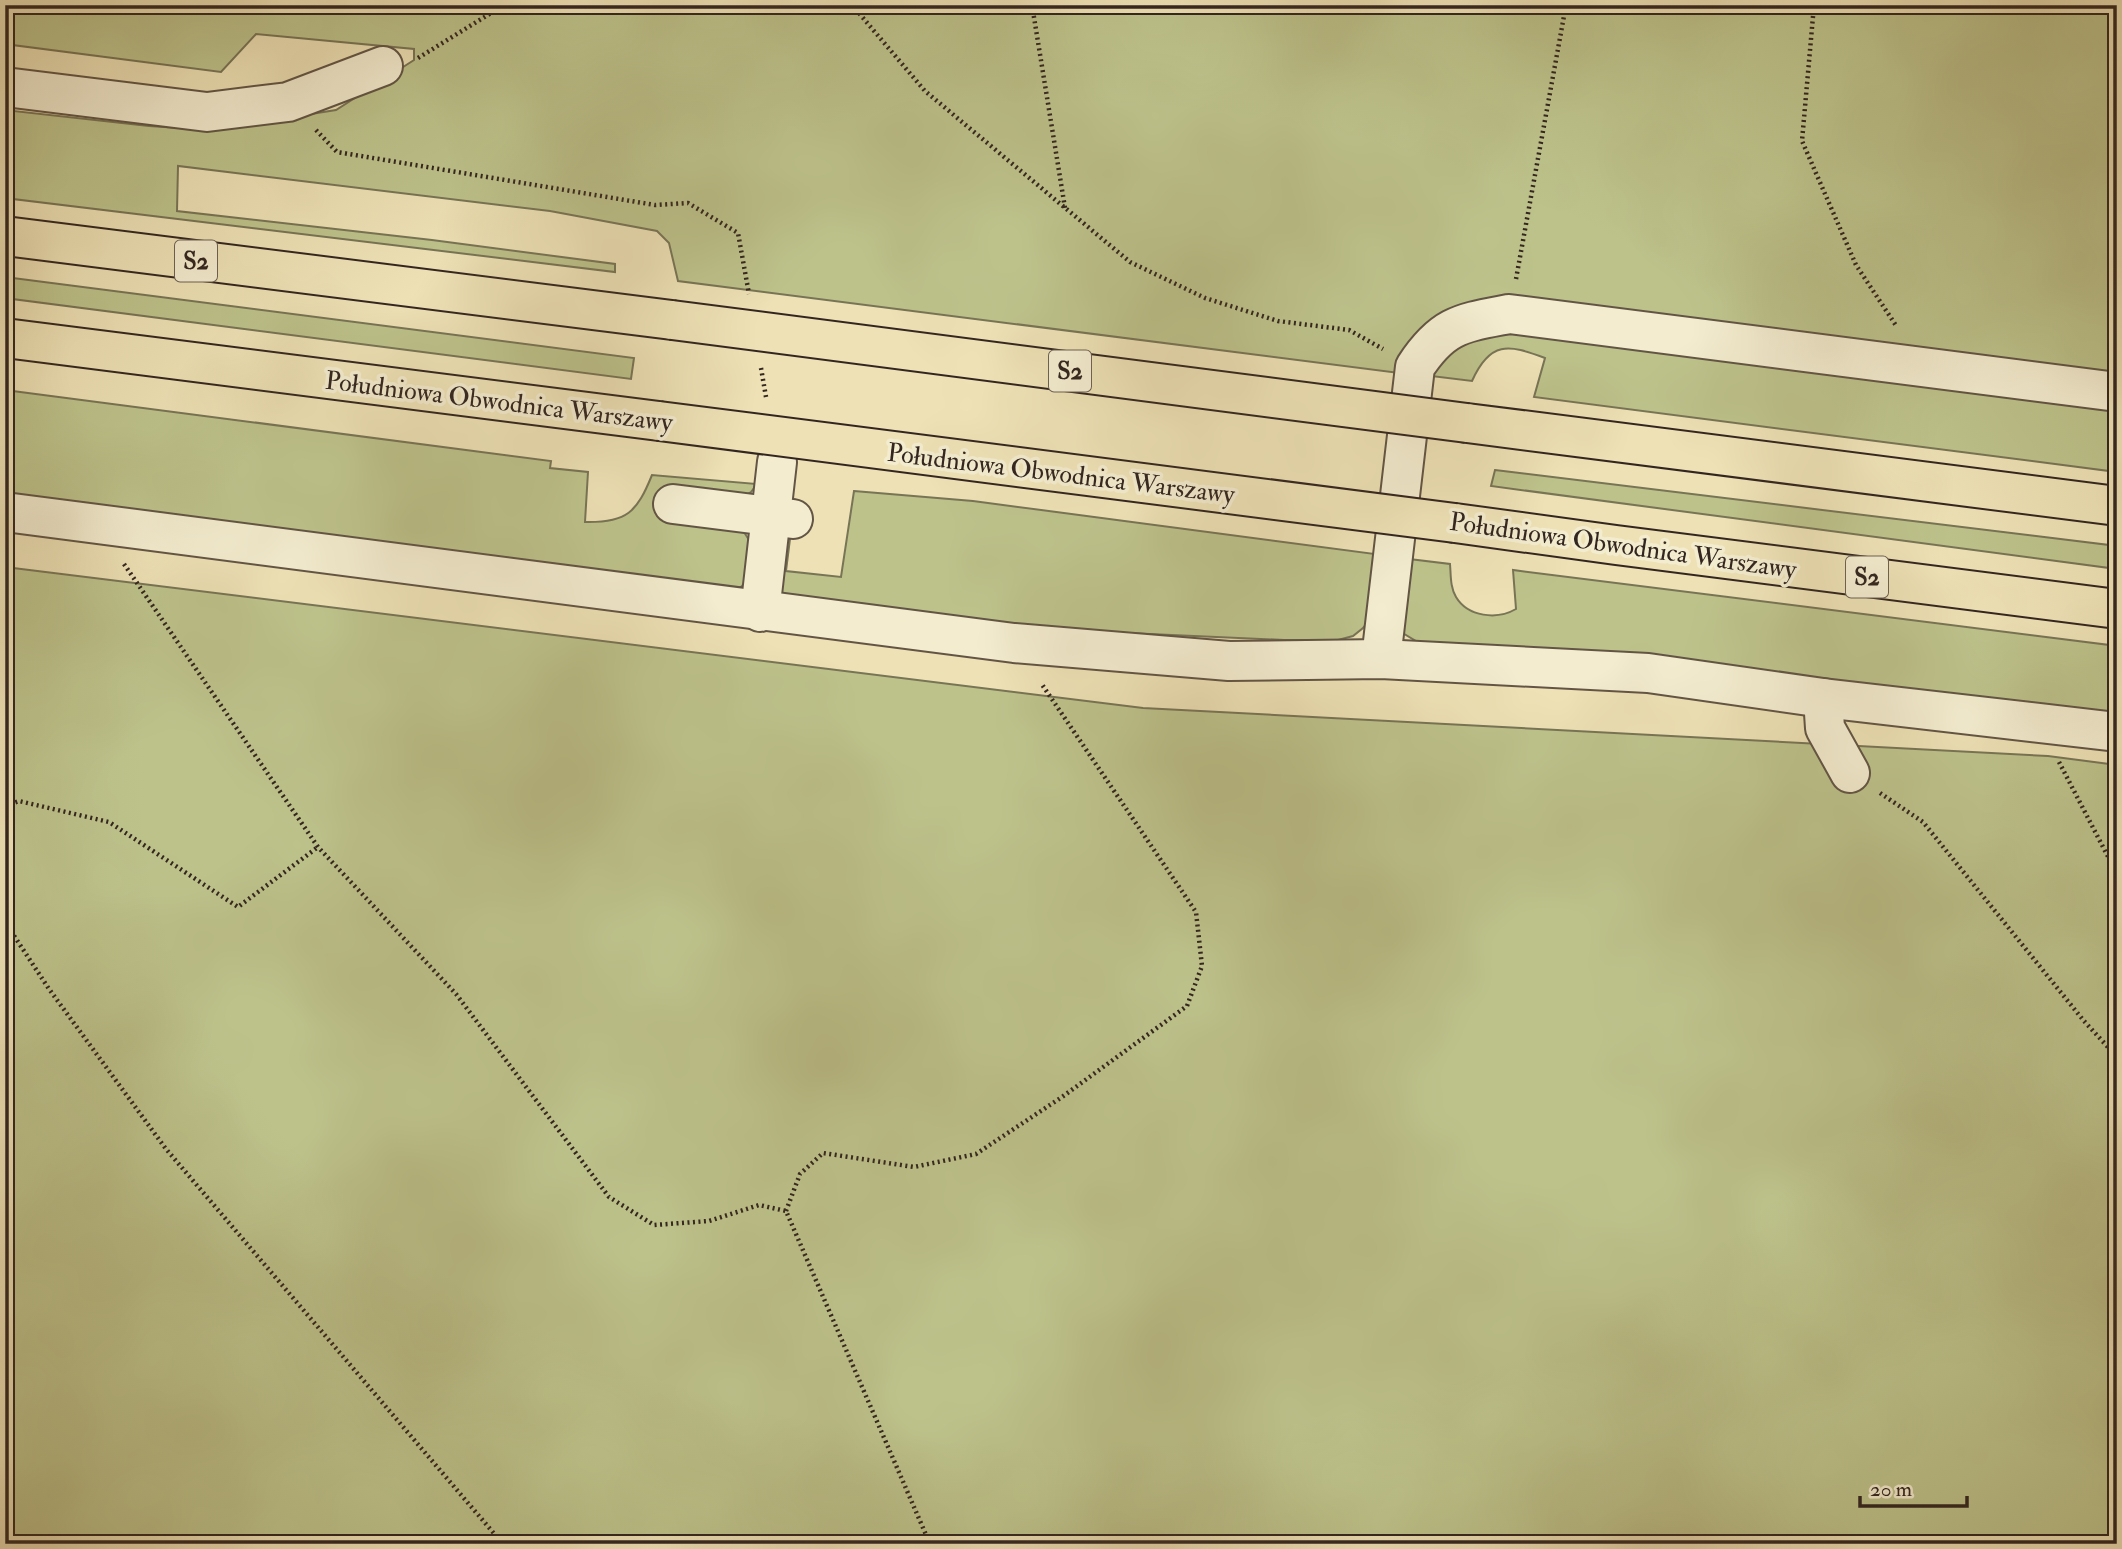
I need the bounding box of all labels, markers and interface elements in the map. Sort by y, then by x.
road number: S2 [175,240,217,282]
road number: S2 [1049,350,1091,392]
street label: Południowa Obwodnica Warszawy [323,365,675,439]
street label: Południowa Obwodnica Warszawy [885,437,1237,511]
street label: Południowa Obwodnica Warszawy [1447,506,1799,586]
road number: S2 [1846,556,1888,598]
scale bar [1860,1465,1966,1509]
text: 20 m [1870,1476,1912,1503]

